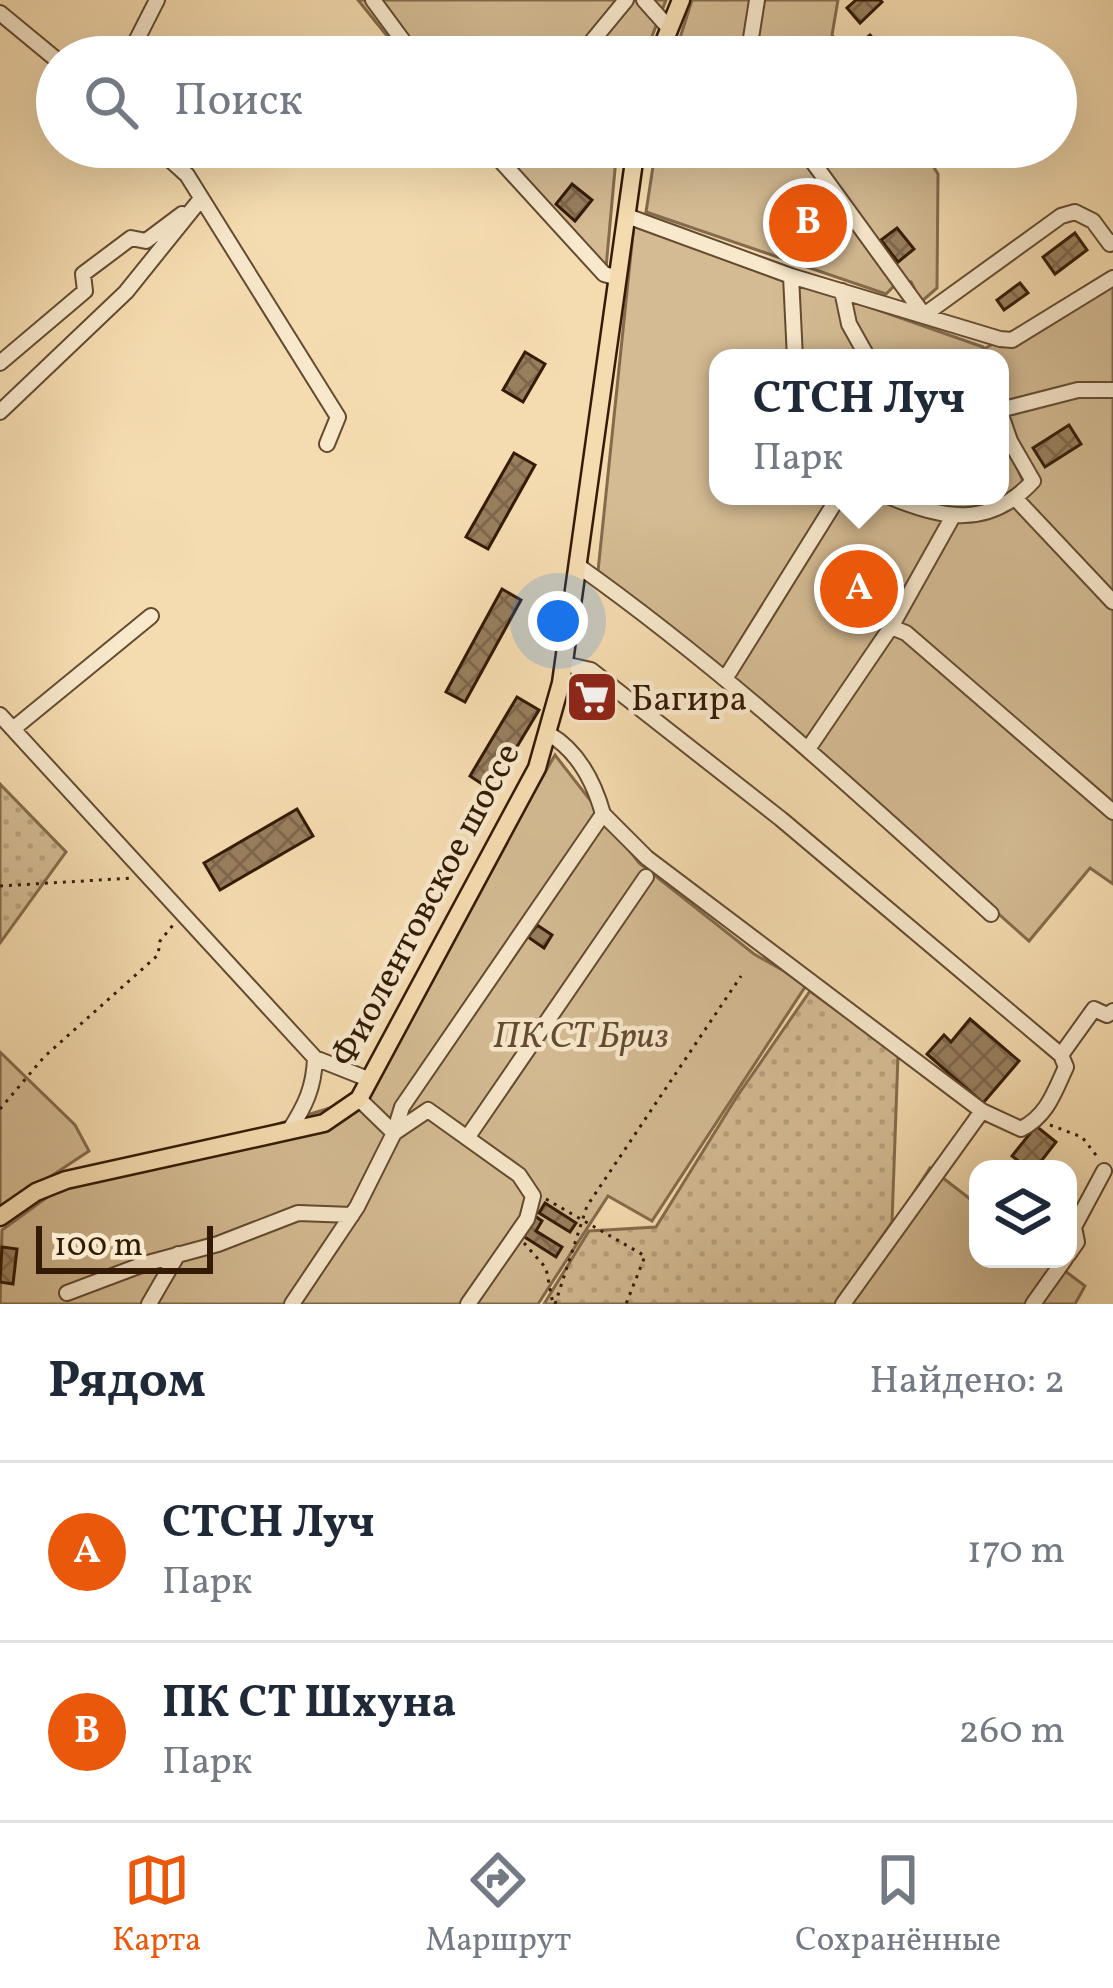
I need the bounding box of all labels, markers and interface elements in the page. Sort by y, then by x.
search box [36,36,1077,168]
icon: search [78,69,144,135]
text: Поиск [174,71,303,134]
pin: B [769,178,847,268]
popup [709,349,1009,505]
text: СТСН Луч [753,369,965,432]
text: Парк [753,432,843,486]
pin: A [820,544,898,634]
your location [528,591,588,651]
supermarket icon: Багира [564,669,620,725]
place label: Багира [631,676,747,726]
street label: Фиолентовское шоссе [321,735,534,1077]
park label: ПК СТ Бриз [493,1013,669,1063]
map controls [969,1160,1077,1268]
button: layers [969,1160,1077,1268]
scale bar [36,1220,213,1273]
text: 100 m [54,1224,143,1270]
text: Рядом [48,1347,206,1418]
text: Найдено: 2 [869,1355,1065,1409]
text: СТСН Луч [162,1493,375,1556]
text: A [73,1525,101,1579]
text: 170 m [967,1525,1065,1579]
text: Парк [162,1556,252,1610]
text: ПК СТ Шхуна [162,1673,456,1736]
text: B [74,1705,100,1759]
text: 260 m [959,1705,1065,1759]
text: Парк [162,1736,252,1790]
tab: Карта [112,1847,202,1965]
tab: Маршрут [426,1847,571,1965]
tab: Сохранённые [795,1847,1001,1965]

